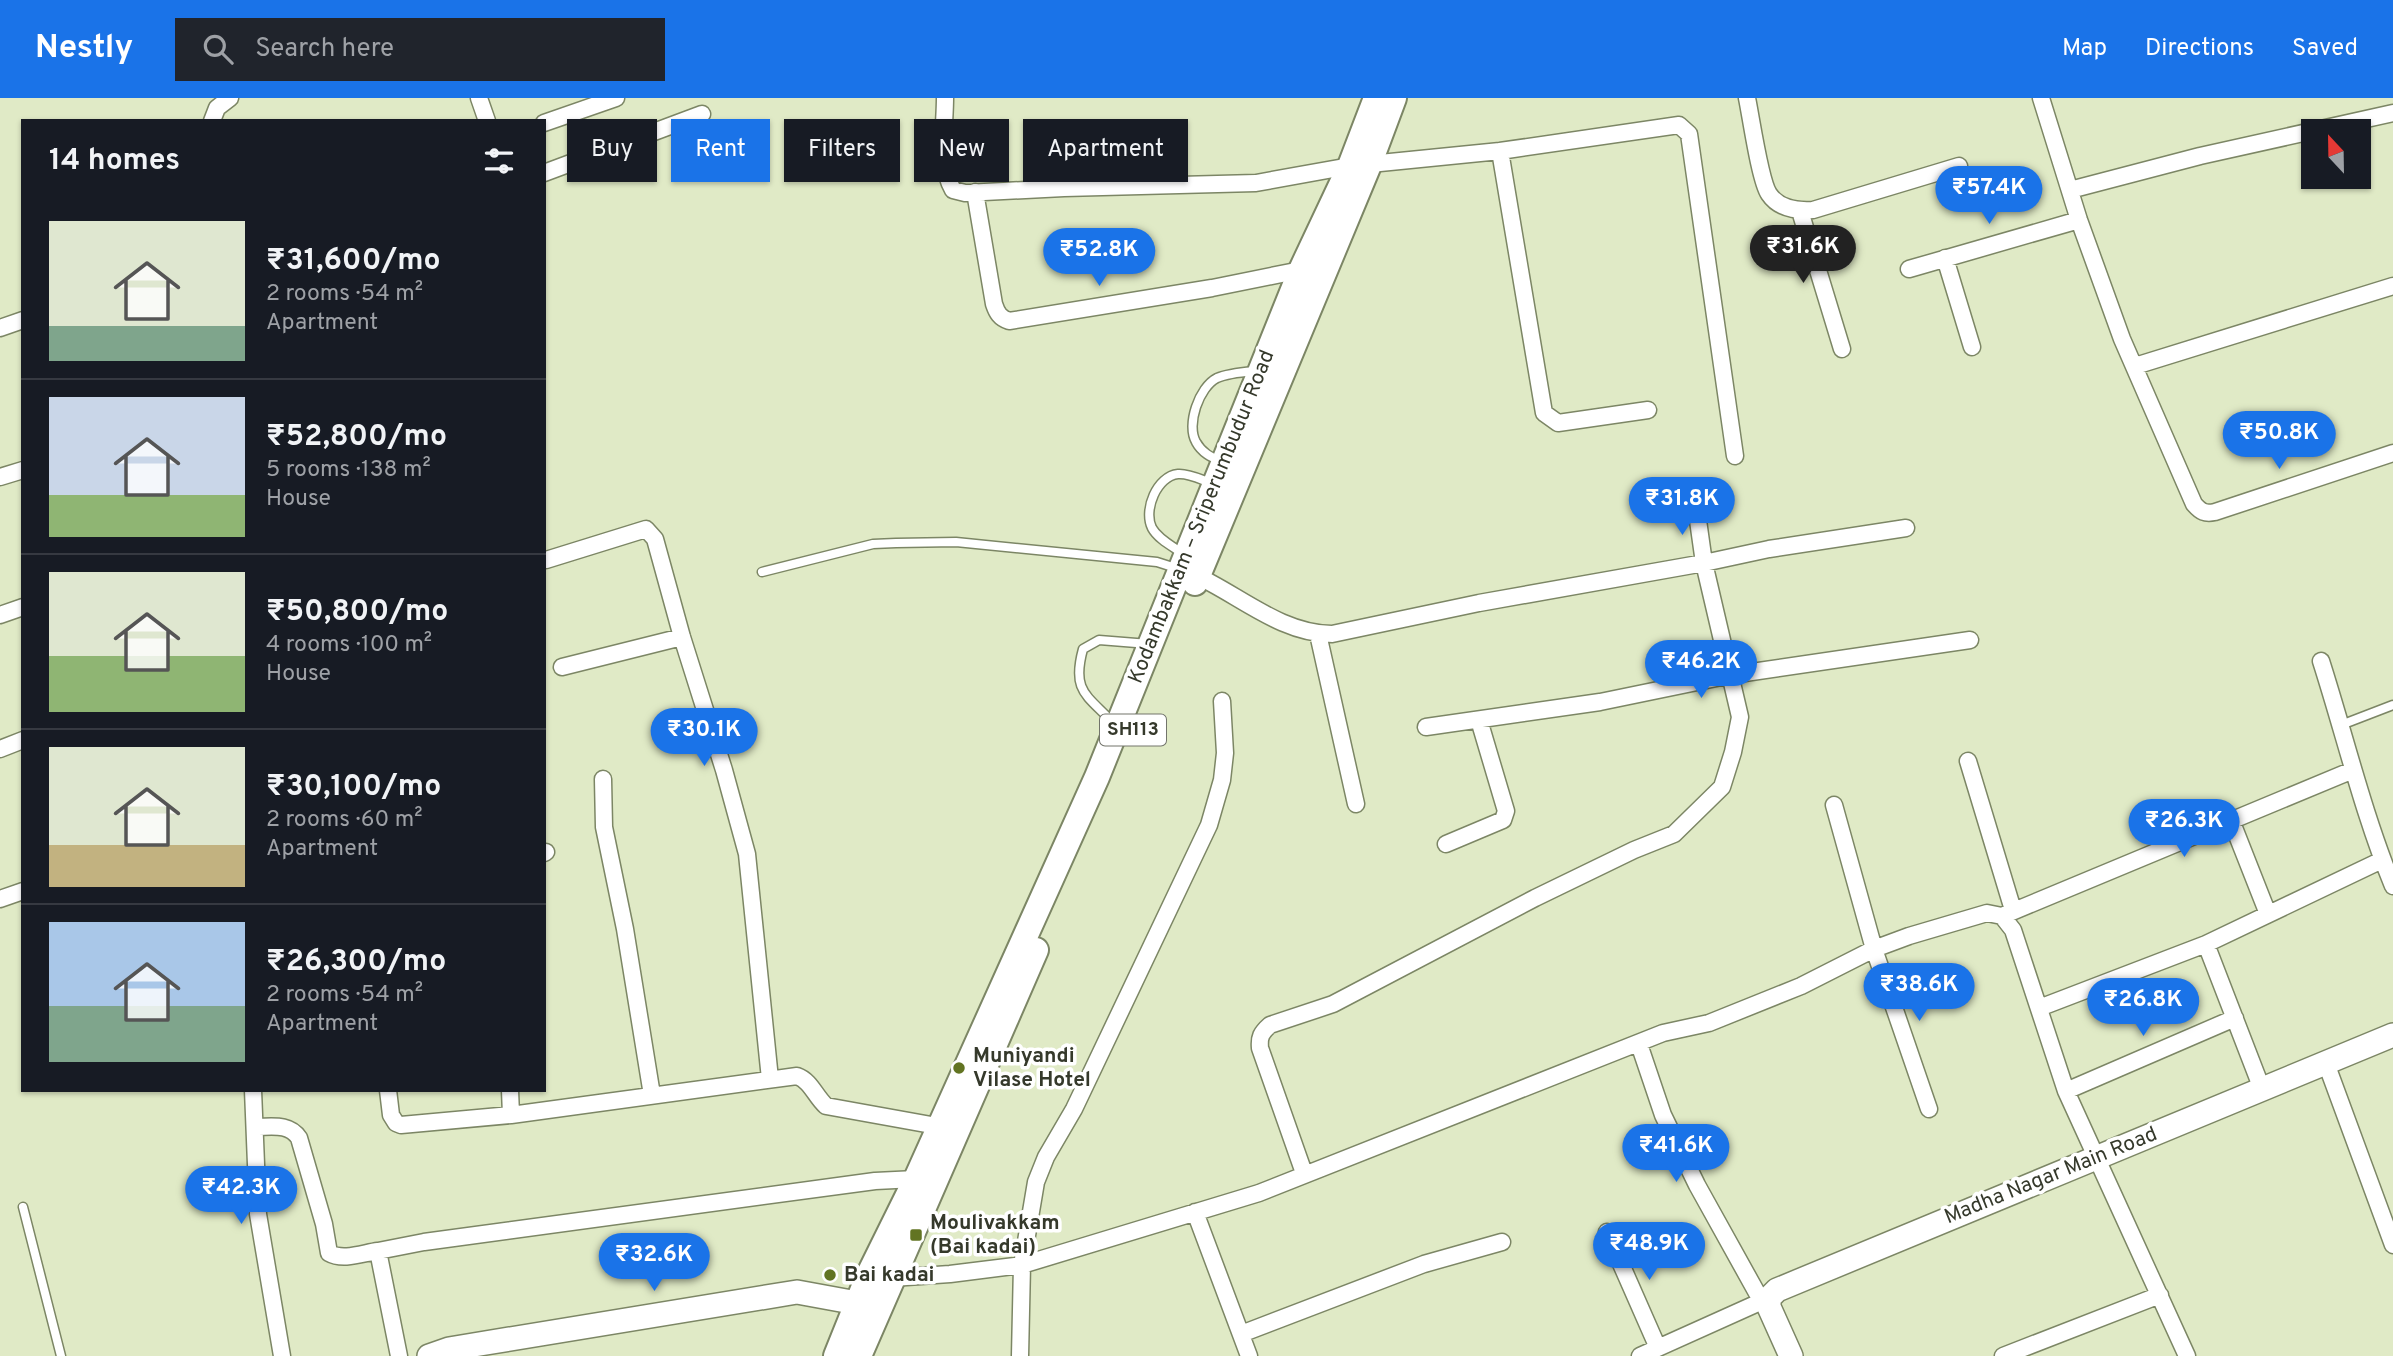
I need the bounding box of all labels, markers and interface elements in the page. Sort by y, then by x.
search box [175,18,665,81]
text: Nestly [35,28,133,70]
icon: search [199,30,237,68]
text: Search here [255,33,394,66]
text: Map [2062,34,2107,64]
text: Directions [2145,34,2254,64]
text: Saved [2292,34,2358,64]
chip: Buy [567,119,657,182]
chip: Rent [671,119,770,182]
chip: Filters [784,119,900,182]
chip: New [914,119,1009,182]
chip: Apartment [1023,119,1188,182]
north arrow [2301,119,2371,189]
map controls [2301,119,2371,189]
icon: filters [480,142,518,180]
text: 14 homes [49,143,180,180]
pin: ₹57.4K [1932,166,2046,226]
text: ₹57.4K [1951,174,2027,203]
pin: ₹31.6K [1746,226,1860,285]
pin: ₹52.8K [1042,228,1156,288]
text: ₹31.6K [1766,233,1840,262]
text: ₹52.8K [1059,236,1139,265]
text: ₹31,600/mo [266,243,441,280]
icon: home [105,249,189,333]
text: 2 rooms · 54 m² [266,280,423,309]
text: Apartment [266,309,378,338]
street label: Kodambakkam – Sriperumbudur Road [1123,346,1281,688]
pin: ₹50.8K [2222,412,2336,471]
text: ₹52,800/mo [266,419,447,456]
text: ₹50.8K [2239,419,2319,448]
icon: home [105,425,189,509]
text: 5 rooms · 138 m² [266,456,431,485]
pin: ₹31.8K [1625,478,1739,537]
text: House [266,485,331,514]
text: ₹31.8K [1645,485,1719,514]
text: ₹50,800/mo [266,594,448,631]
icon: home [105,600,189,684]
text: 4 rooms · 100 m² [266,631,432,660]
pin: ₹46.2K [1644,640,1758,700]
text: ₹46.2K [1661,648,1741,677]
text: House [266,660,331,689]
pin: ₹30.1K [647,708,761,768]
road number: SH113 [1100,715,1166,746]
text: ₹30.1K [667,716,741,745]
text: ₹30,100/mo [266,769,441,806]
icon: home [105,775,189,859]
pin: ₹26.3K [2127,800,2241,859]
text: 2 rooms · 60 m² [266,806,423,835]
text: ₹26.3K [2145,807,2223,836]
text: Apartment [266,835,378,864]
text: ₹26,300/mo [266,944,446,981]
icon: home [105,950,189,1034]
pin: ₹38.6K [1862,964,1976,1023]
text: ₹38.6K [1880,971,1958,1000]
pin: ₹26.8K [2086,978,2200,1038]
text: 2 rooms · 54 m² [266,981,423,1010]
text: ₹26.8K [2103,986,2183,1015]
text: Apartment [266,1010,378,1039]
place label: Muniyandi Vilase Hotel [973,1043,1091,1094]
marker: Muniyandi Vilase Hotel [951,1060,967,1076]
street label: Madha Nagar Main Road [1941,1121,2161,1231]
pin: ₹41.6K [1619,1124,1733,1184]
text: ₹41.6K [1638,1132,1714,1161]
pin: ₹42.3K [184,1166,298,1226]
text: ₹42.3K [201,1174,281,1203]
place label: Moulivakkam (Bai kadai) [930,1210,1060,1261]
pin: ₹48.9K [1592,1222,1706,1282]
marker: Moulivakkam (Bai kadai) [908,1227,924,1243]
text: ₹48.9K [1609,1230,1689,1259]
pin: ₹32.6K [597,1234,711,1293]
text: ₹32.6K [615,1241,693,1270]
place label: Bai kadai [844,1262,935,1289]
marker: Bai kadai [822,1267,838,1283]

